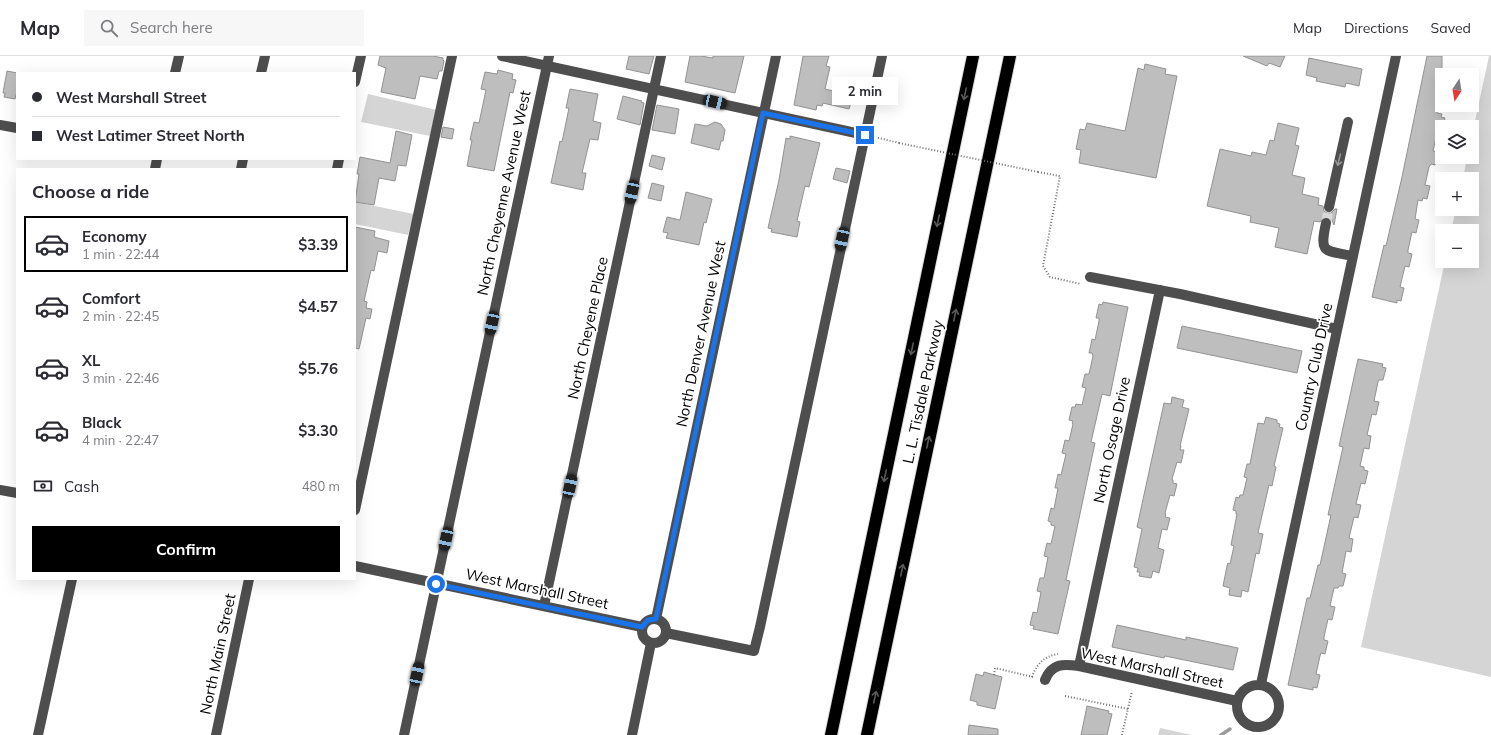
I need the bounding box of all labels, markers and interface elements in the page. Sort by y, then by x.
search box [84,10,364,46]
text: Map [20,16,60,40]
icon: search [98,17,120,39]
text: Search here [130,18,213,37]
text: Map [1293,19,1322,37]
text: Directions [1344,19,1409,37]
text: Saved [1431,19,1471,37]
north arrow [1435,68,1479,112]
map controls [1435,68,1479,268]
callout: 2 min [832,77,898,105]
text: 2 min [848,83,882,99]
one-way arrow [961,87,969,100]
text: West Marshall Street [56,88,206,107]
street label: North Cheyenne Avenue West [472,89,535,297]
car [702,93,728,111]
button: layers [1435,120,1479,164]
text: West Latimer Street North [56,126,245,145]
route end [856,126,874,144]
one-way arrow [1335,153,1343,166]
button: + [1435,172,1479,216]
car [624,179,640,205]
text: Choose a ride [32,180,149,203]
one-way arrow [934,215,942,228]
button: − [1435,224,1479,268]
icon: car [34,226,70,262]
car [834,226,850,252]
text: Economy [82,227,147,246]
text: $3.39 [298,235,338,254]
street label: North Denver Avenue West [671,239,730,429]
text: 1 min · 22:44 [82,246,159,262]
street label: North Cheyene Place [563,255,612,401]
icon: car [34,288,70,324]
text: Comfort [82,289,140,308]
text: $4.57 [298,297,338,316]
street label: Country Club Drive [1291,301,1336,433]
text: 2 min · 22:45 [82,308,159,324]
one-way arrow [952,309,960,322]
car [484,310,500,336]
street label: L. L. Tisdale Parkway [898,318,947,465]
one-way arrow [907,342,915,355]
icon: car [34,350,70,386]
text: XL [82,351,100,370]
text: $5.76 [298,359,338,378]
text: 3 min · 22:46 [82,370,159,386]
street label: North Osage Drive [1089,375,1134,505]
icon: car [34,412,70,448]
text: Black [82,413,121,432]
text: $3.30 [298,421,338,440]
text: 4 min · 22:47 [82,432,159,448]
one-way arrow [925,436,933,449]
one-way arrow [881,469,889,482]
car [562,473,578,499]
icon: cash [32,475,54,497]
text: Cash [64,477,99,496]
text: 480 m [302,478,340,494]
button: Confirm [32,526,340,572]
car [438,526,454,552]
one-way arrow [898,563,906,576]
street label: West Marshall Street [464,564,610,613]
route start [427,575,445,593]
street label: North Main Street [195,592,240,716]
street label: West Marshall Street [1079,643,1225,692]
car [409,661,425,687]
one-way arrow [871,691,879,704]

